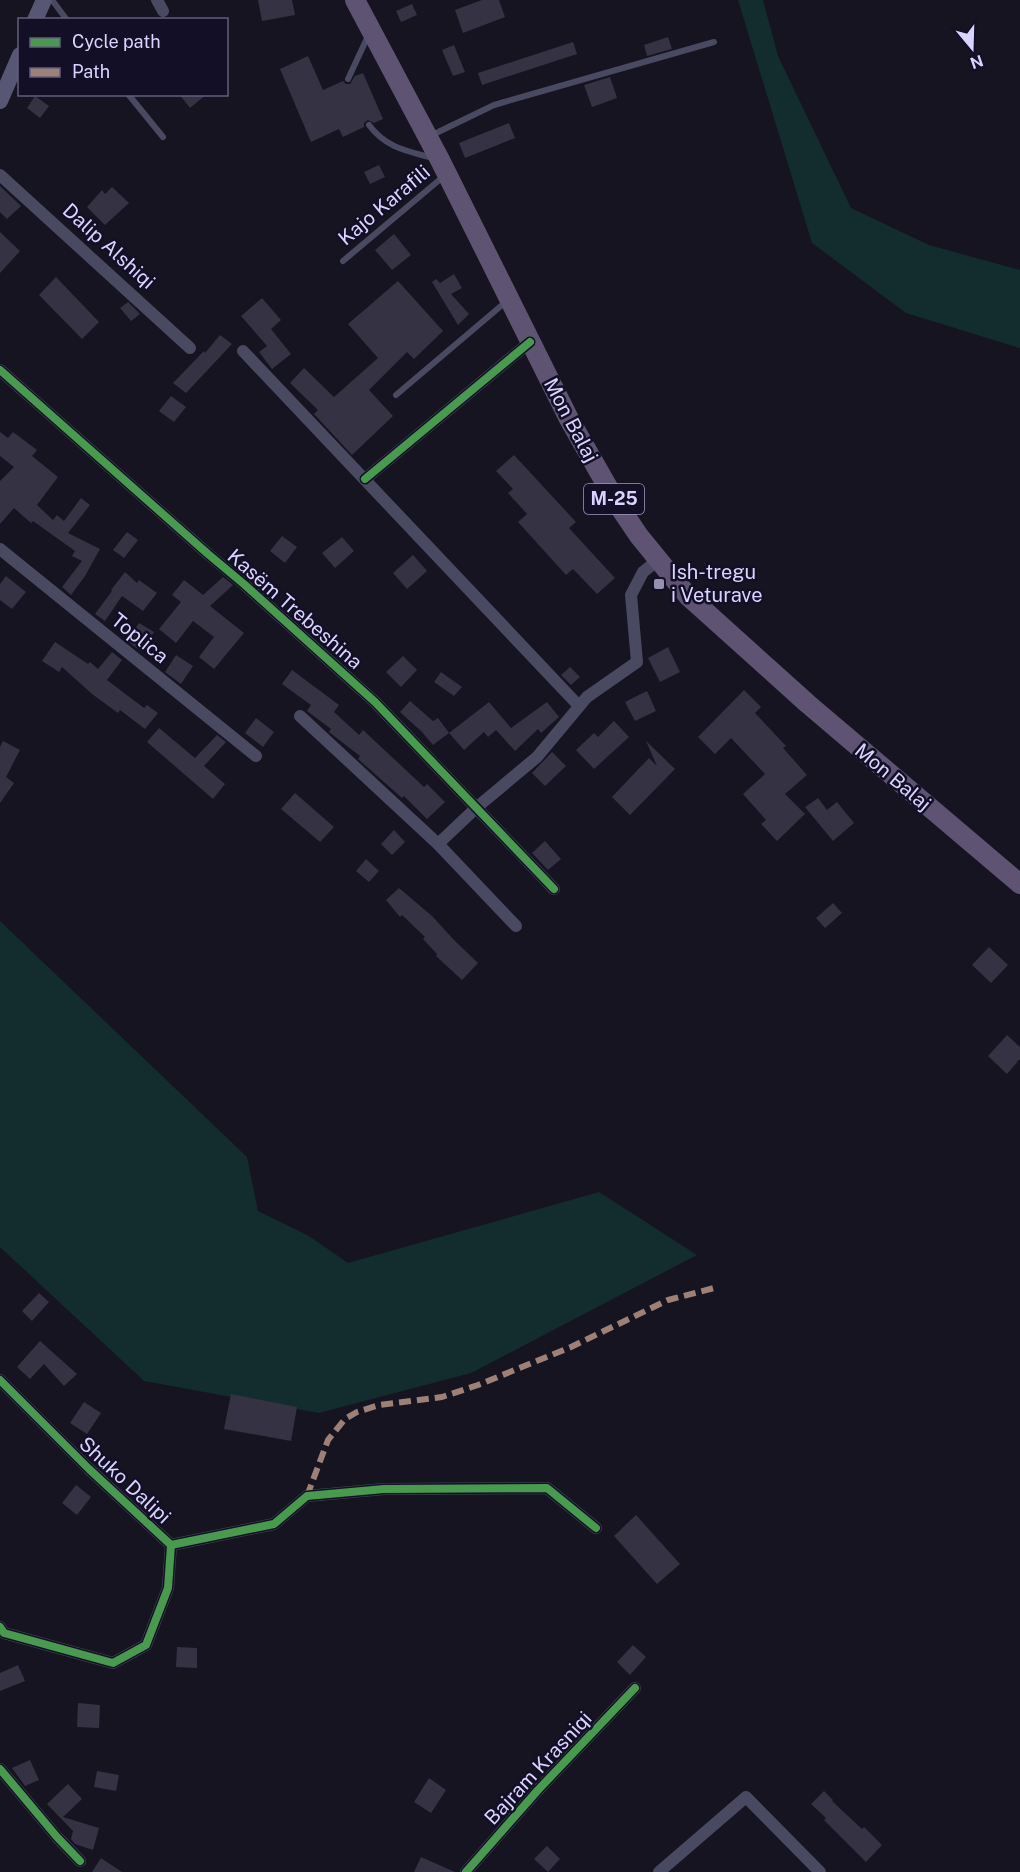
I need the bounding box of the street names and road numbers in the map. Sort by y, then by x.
street label: Kajo Karafili [333,160,435,250]
street label: Dalip Alshiqi [58,198,160,294]
street label: Mon Balaj [539,374,603,466]
road number: M-25 [584,484,644,514]
street label: Kasëm Trebeshina [223,544,367,674]
street label: Toplica [107,608,173,668]
street label: Mon Balaj [850,738,936,816]
street label: Shuko Dalipi [74,1432,176,1528]
street label: Bajram Krasniqi [479,1706,597,1830]

